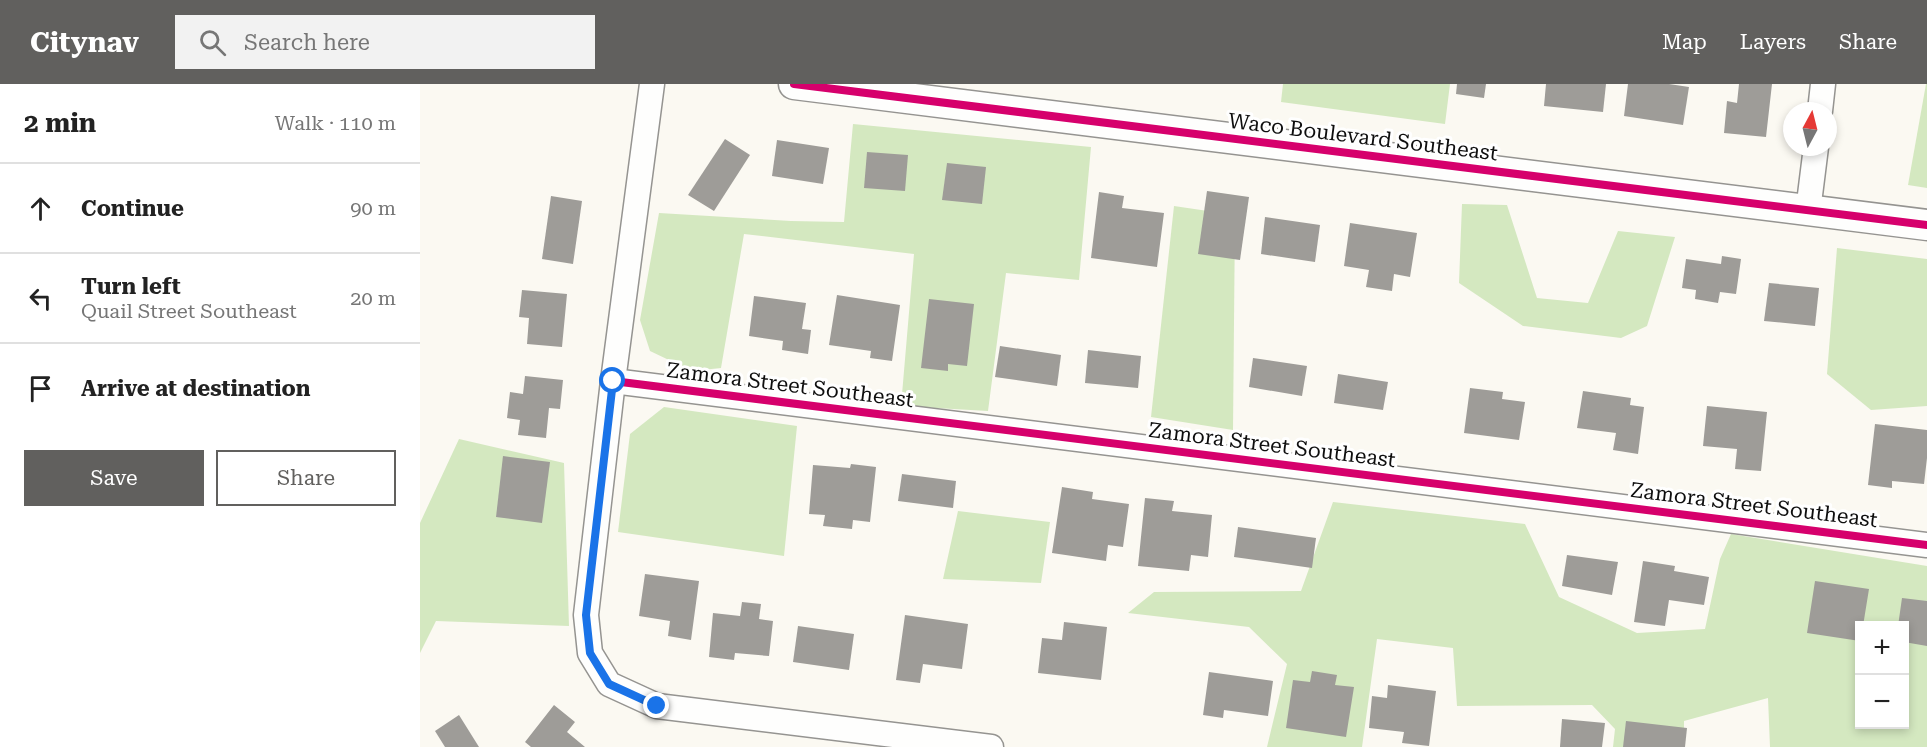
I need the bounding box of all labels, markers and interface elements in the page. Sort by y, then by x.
search box [175,15,595,69]
text: Citynav [30,26,139,59]
icon: search [196,26,229,59]
text: Search here [244,30,370,55]
text: Map [1662,30,1707,54]
text: Layers [1740,30,1806,54]
text: Share [1839,30,1897,54]
north arrow [1783,102,1837,156]
text: 2 min [24,108,96,138]
street label: Waco Boulevard Southeast [1227,109,1499,165]
text: Walk · 110 m [275,111,396,135]
icon: ahead [24,192,57,225]
text: Continue [81,196,184,221]
text: 90 m [350,196,396,220]
text: Turn left [81,274,181,299]
icon: left [24,282,57,315]
text: 20 m [350,286,396,310]
text: Quail Street Southeast [81,299,297,323]
street label: Zamora Street Southeast [665,358,915,412]
route start [599,367,625,393]
icon: arrive [24,372,57,405]
text: Arrive at destination [81,376,310,401]
street label: Zamora Street Southeast [1147,418,1397,472]
button: Save [24,450,204,506]
button: Share [216,450,396,506]
street label: Zamora Street Southeast [1629,478,1879,532]
map controls [1855,621,1909,729]
button: + [1855,621,1909,675]
button: − [1855,675,1909,729]
route end [643,692,669,718]

